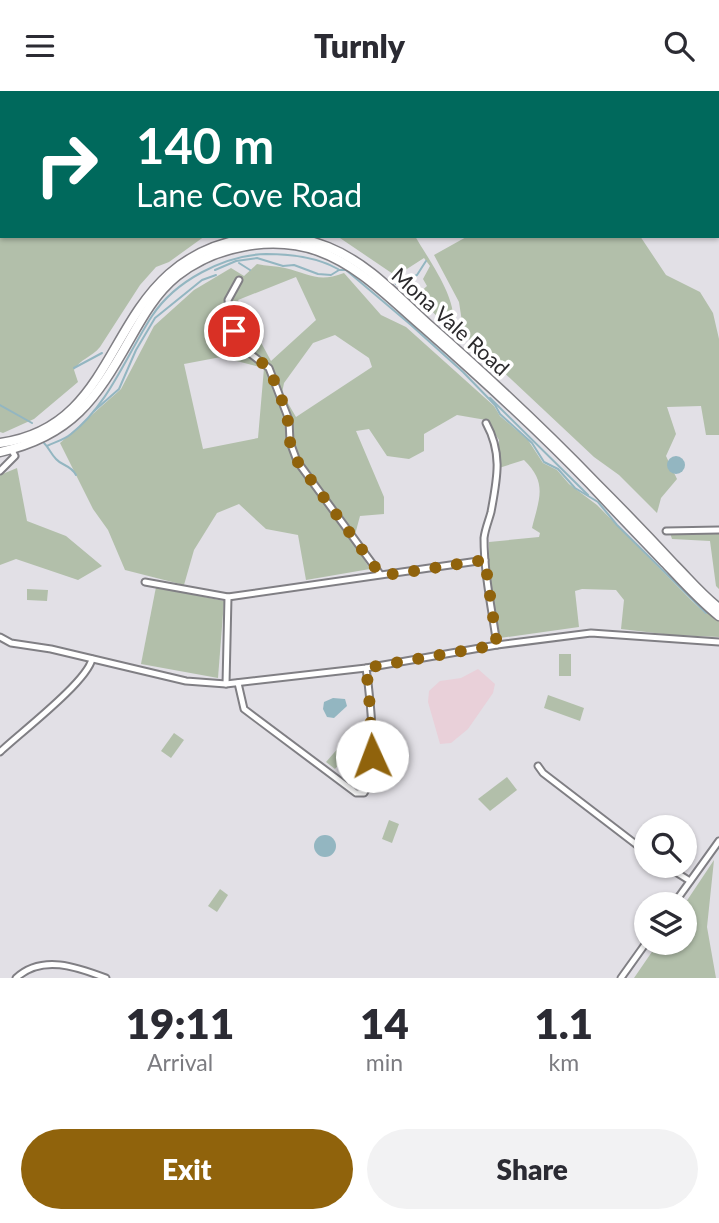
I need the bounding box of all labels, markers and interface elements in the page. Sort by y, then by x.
text: Turnly [314,26,405,65]
icon: menu [21,27,59,65]
icon: search [660,27,698,65]
text: 140 m [136,116,274,174]
icon: right [21,119,112,210]
text: Lane Cove Road [136,175,362,214]
street label: Mona Vale Road [387,262,515,380]
pin [204,301,264,361]
icon: arrive [215,312,253,350]
position arrow [335,719,409,793]
map controls [634,815,697,955]
button: search [634,815,697,878]
button: layers [634,892,697,955]
text: 19:11 [126,998,234,1048]
text: 14 [360,998,409,1048]
text: 1.1 [534,998,593,1048]
text: Arrival [147,1048,213,1076]
text: min [366,1048,403,1076]
text: km [549,1048,579,1076]
button: Exit [21,1129,353,1209]
button: Share [367,1129,698,1209]

